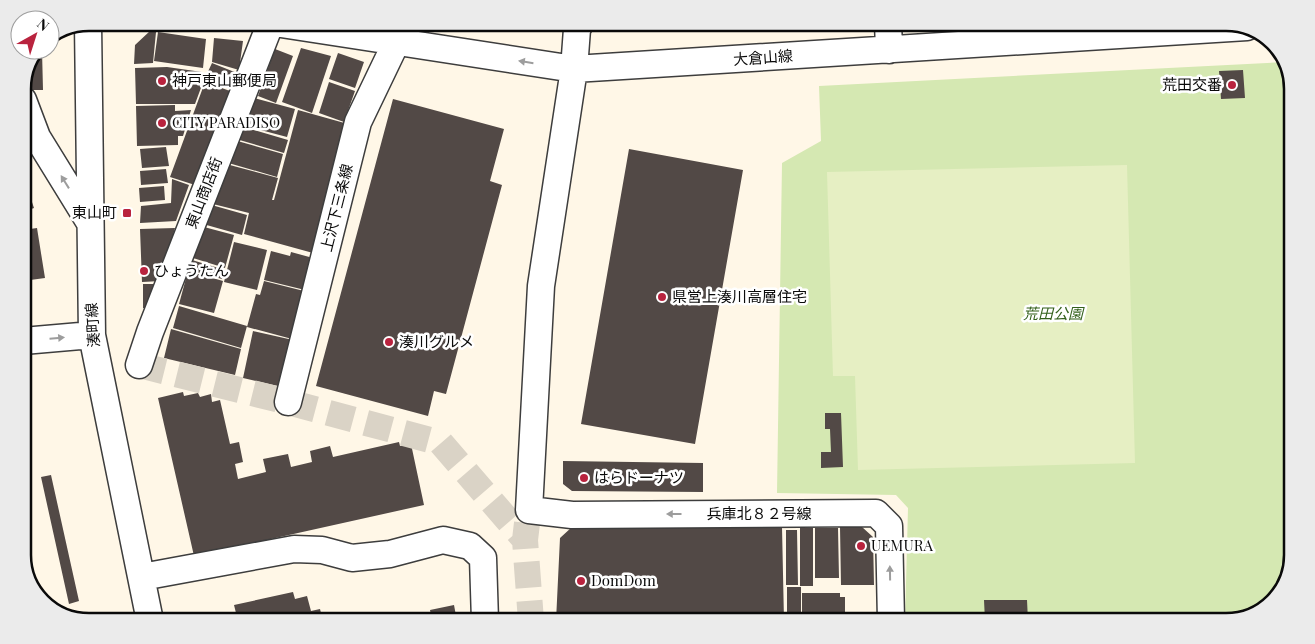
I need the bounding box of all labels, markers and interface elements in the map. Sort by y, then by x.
north arrow [10,10,60,60]
text: N [34,14,53,35]
street label: 大倉山線 [732,45,794,69]
one-way arrow [517,57,533,65]
place label: 神戸東山郵便局 [172,70,277,90]
place label: 荒田交番 [1162,74,1222,94]
marker: 神戸東山郵便局 [156,75,168,87]
marker: 荒田交番 [1226,79,1238,91]
place label: CITY PARADISO [172,112,280,132]
marker: CITY PARADISO [156,117,168,129]
street label: 東山商店街 [180,154,226,231]
street label: 上沢下三条線 [315,162,357,254]
one-way arrow [60,176,69,189]
place label: 東山町 [72,202,117,222]
marker: 東山町 [121,207,133,219]
place label: ひょうたん [154,260,229,280]
marker: ひょうたん [138,265,150,277]
place label: 県営上湊川高層住宅 [672,286,807,306]
marker: 県営上湊川高層住宅 [656,291,668,303]
street label: 湊町線 [80,302,104,348]
park label: 荒田公園 [1023,303,1085,323]
place label: 湊川グルメ [399,331,474,351]
one-way arrow [49,334,65,342]
marker: 湊川グルメ [383,336,395,348]
place label: はらドーナツ [594,467,684,487]
marker: はらドーナツ [578,472,590,484]
street label: 兵庫北８２号線 [706,503,812,523]
one-way arrow [665,510,681,518]
place label: UEMURA [871,535,933,555]
marker: UEMURA [855,540,867,552]
one-way arrow [886,564,894,580]
place label: DomDom [591,570,656,590]
marker: DomDom [575,575,587,587]

